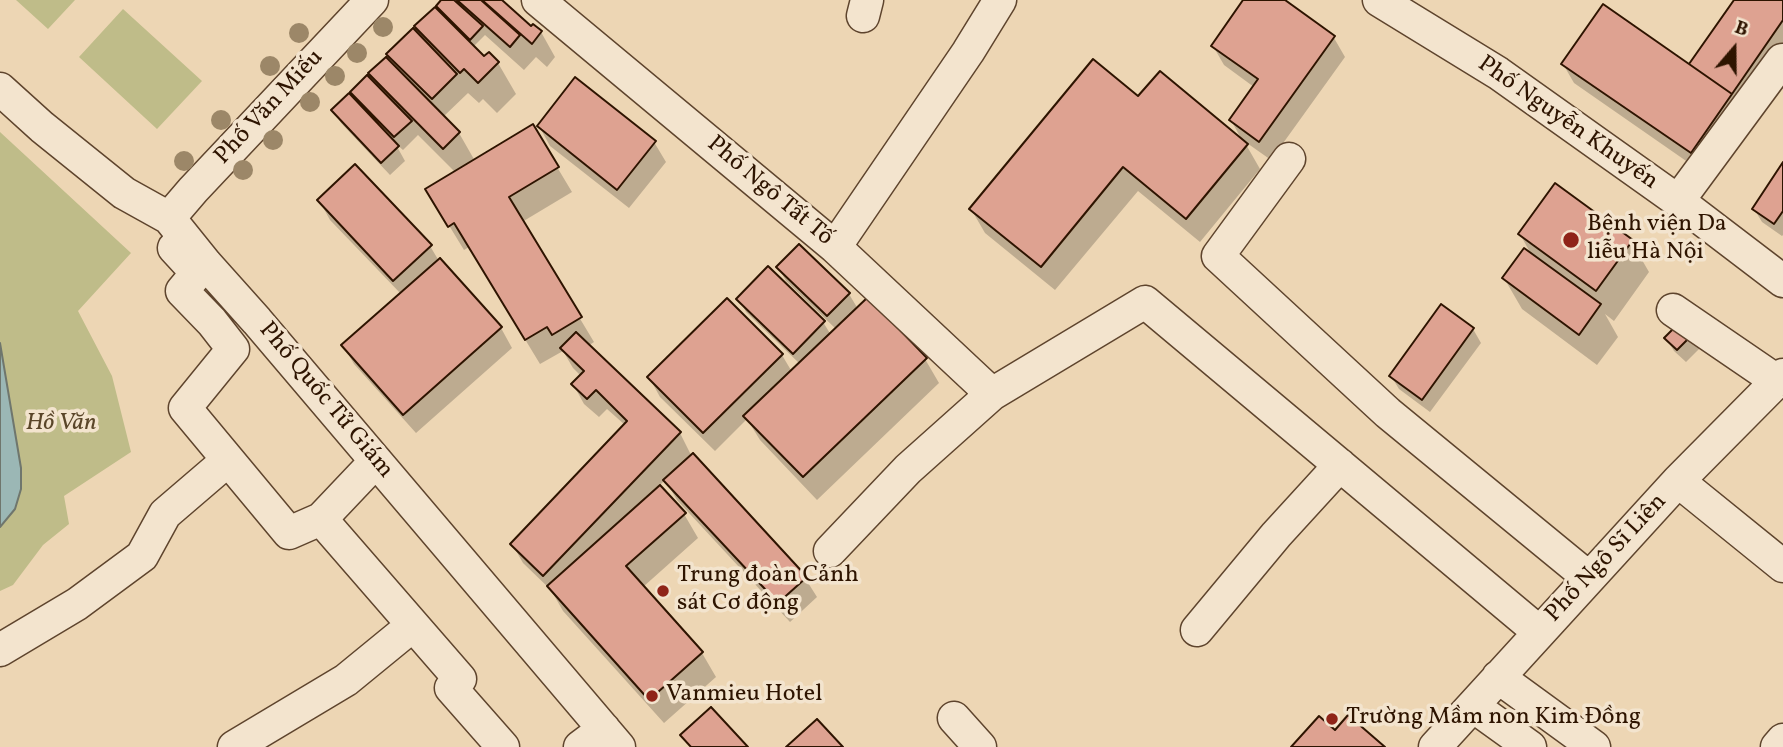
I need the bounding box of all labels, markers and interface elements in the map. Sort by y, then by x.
north arrow [1699,14,1769,84]
text: B [1731,15,1752,44]
street label: Phố Văn Miếu [209,45,331,171]
street label: Phố Nguyễn Khuyến [1471,51,1663,197]
street label: Phố Ngô Tất Tố [700,131,838,253]
place label: Bệnh viện Da liễu Hà Nội [1587,212,1727,268]
marker: Bệnh viện Da liễu Hà Nội [1561,230,1581,250]
street label: Phố Quốc Tử Giám [251,317,399,485]
park label: Hồ Văn [26,411,96,439]
street label: Phố Ngô Sĩ Liên [1540,489,1674,629]
place label: Trung đoàn Cảnh sát Cơ động [677,563,859,619]
marker: Trung đoàn Cảnh sát Cơ động [655,583,671,599]
place label: Vanmieu Hotel [666,682,822,710]
marker: Vanmieu Hotel [644,688,660,704]
place label: Trường Mầm non Kim Đồng [1346,705,1641,733]
marker: Trường Mầm non Kim Đồng [1324,711,1340,727]

